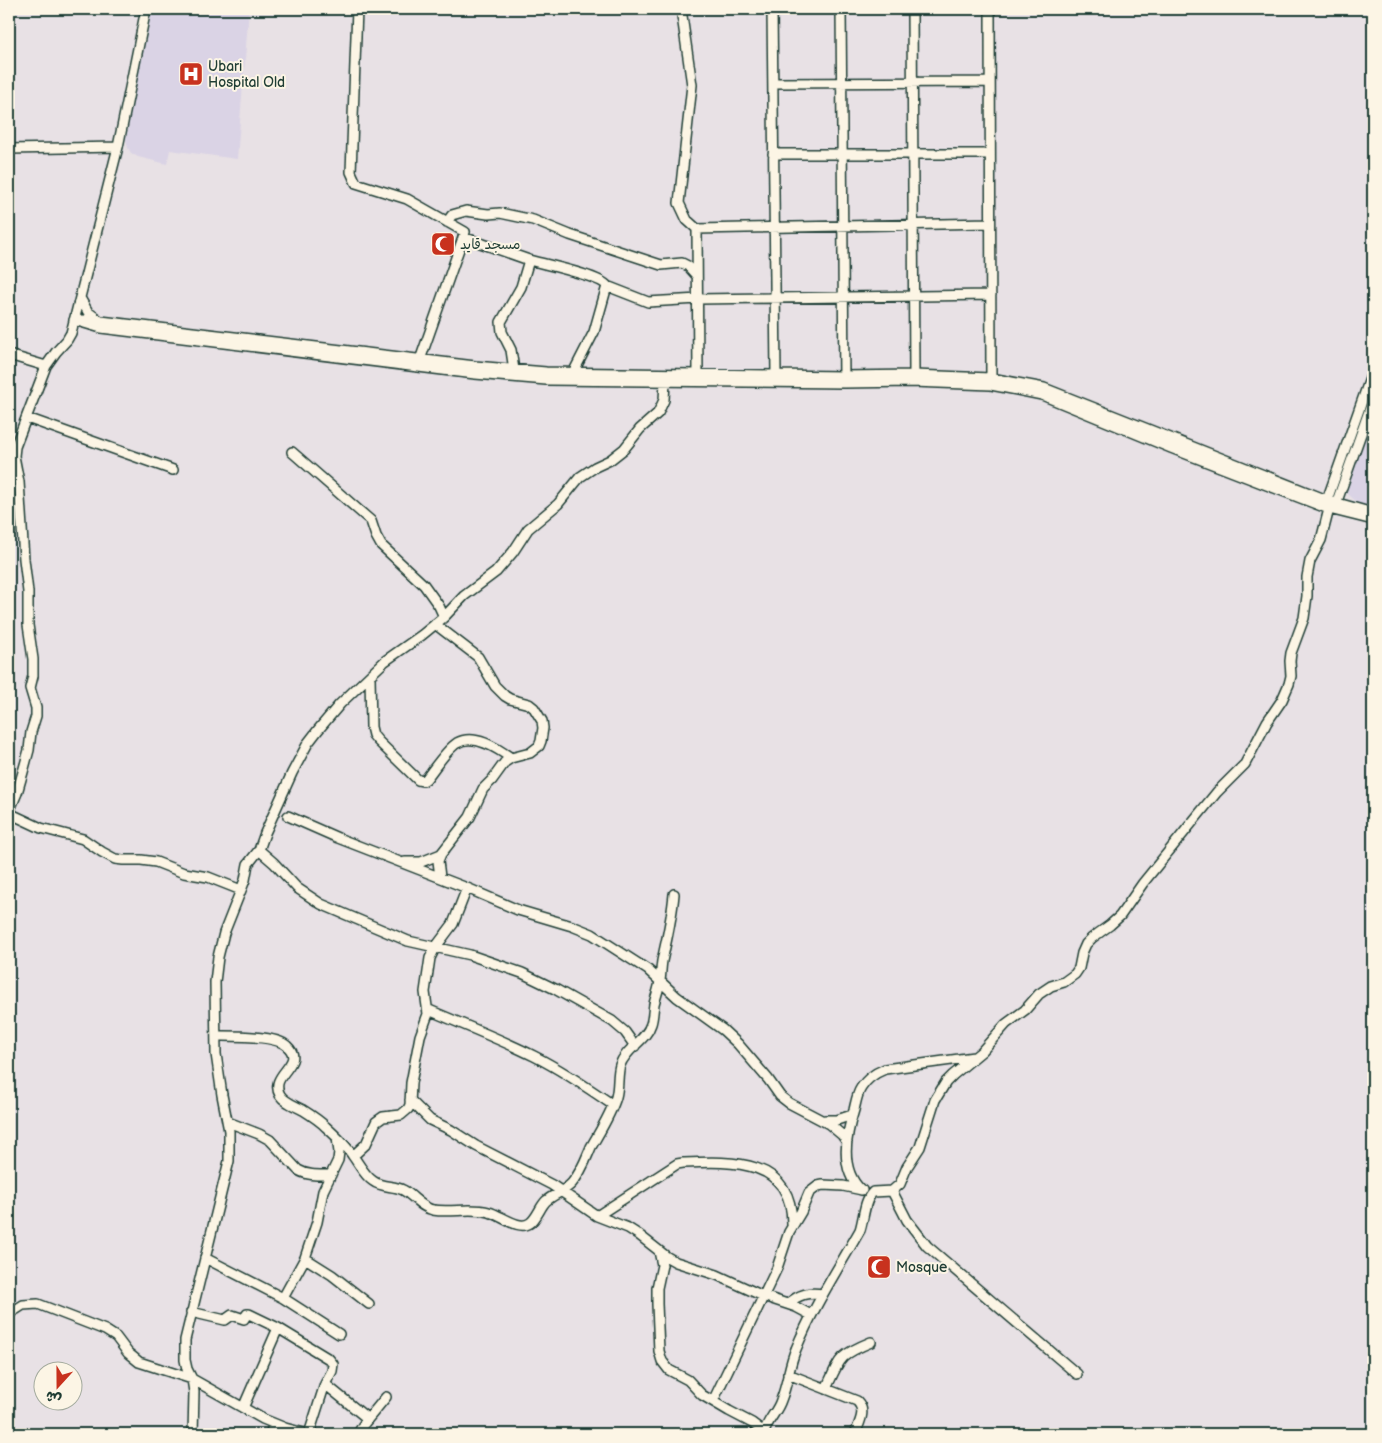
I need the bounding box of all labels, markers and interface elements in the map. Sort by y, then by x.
place label: Ubari Hospital Old [208,58,285,91]
hospital icon: Ubari Hospital Old [178,61,204,87]
mosque icon: مسجد قايد [430,231,456,257]
place label: مسجد قايد [460,236,521,253]
mosque icon: Mosque [866,1254,892,1280]
place label: Mosque [896,1259,947,1276]
north arrow [32,1360,82,1410]
text: ش [43,1387,64,1408]

